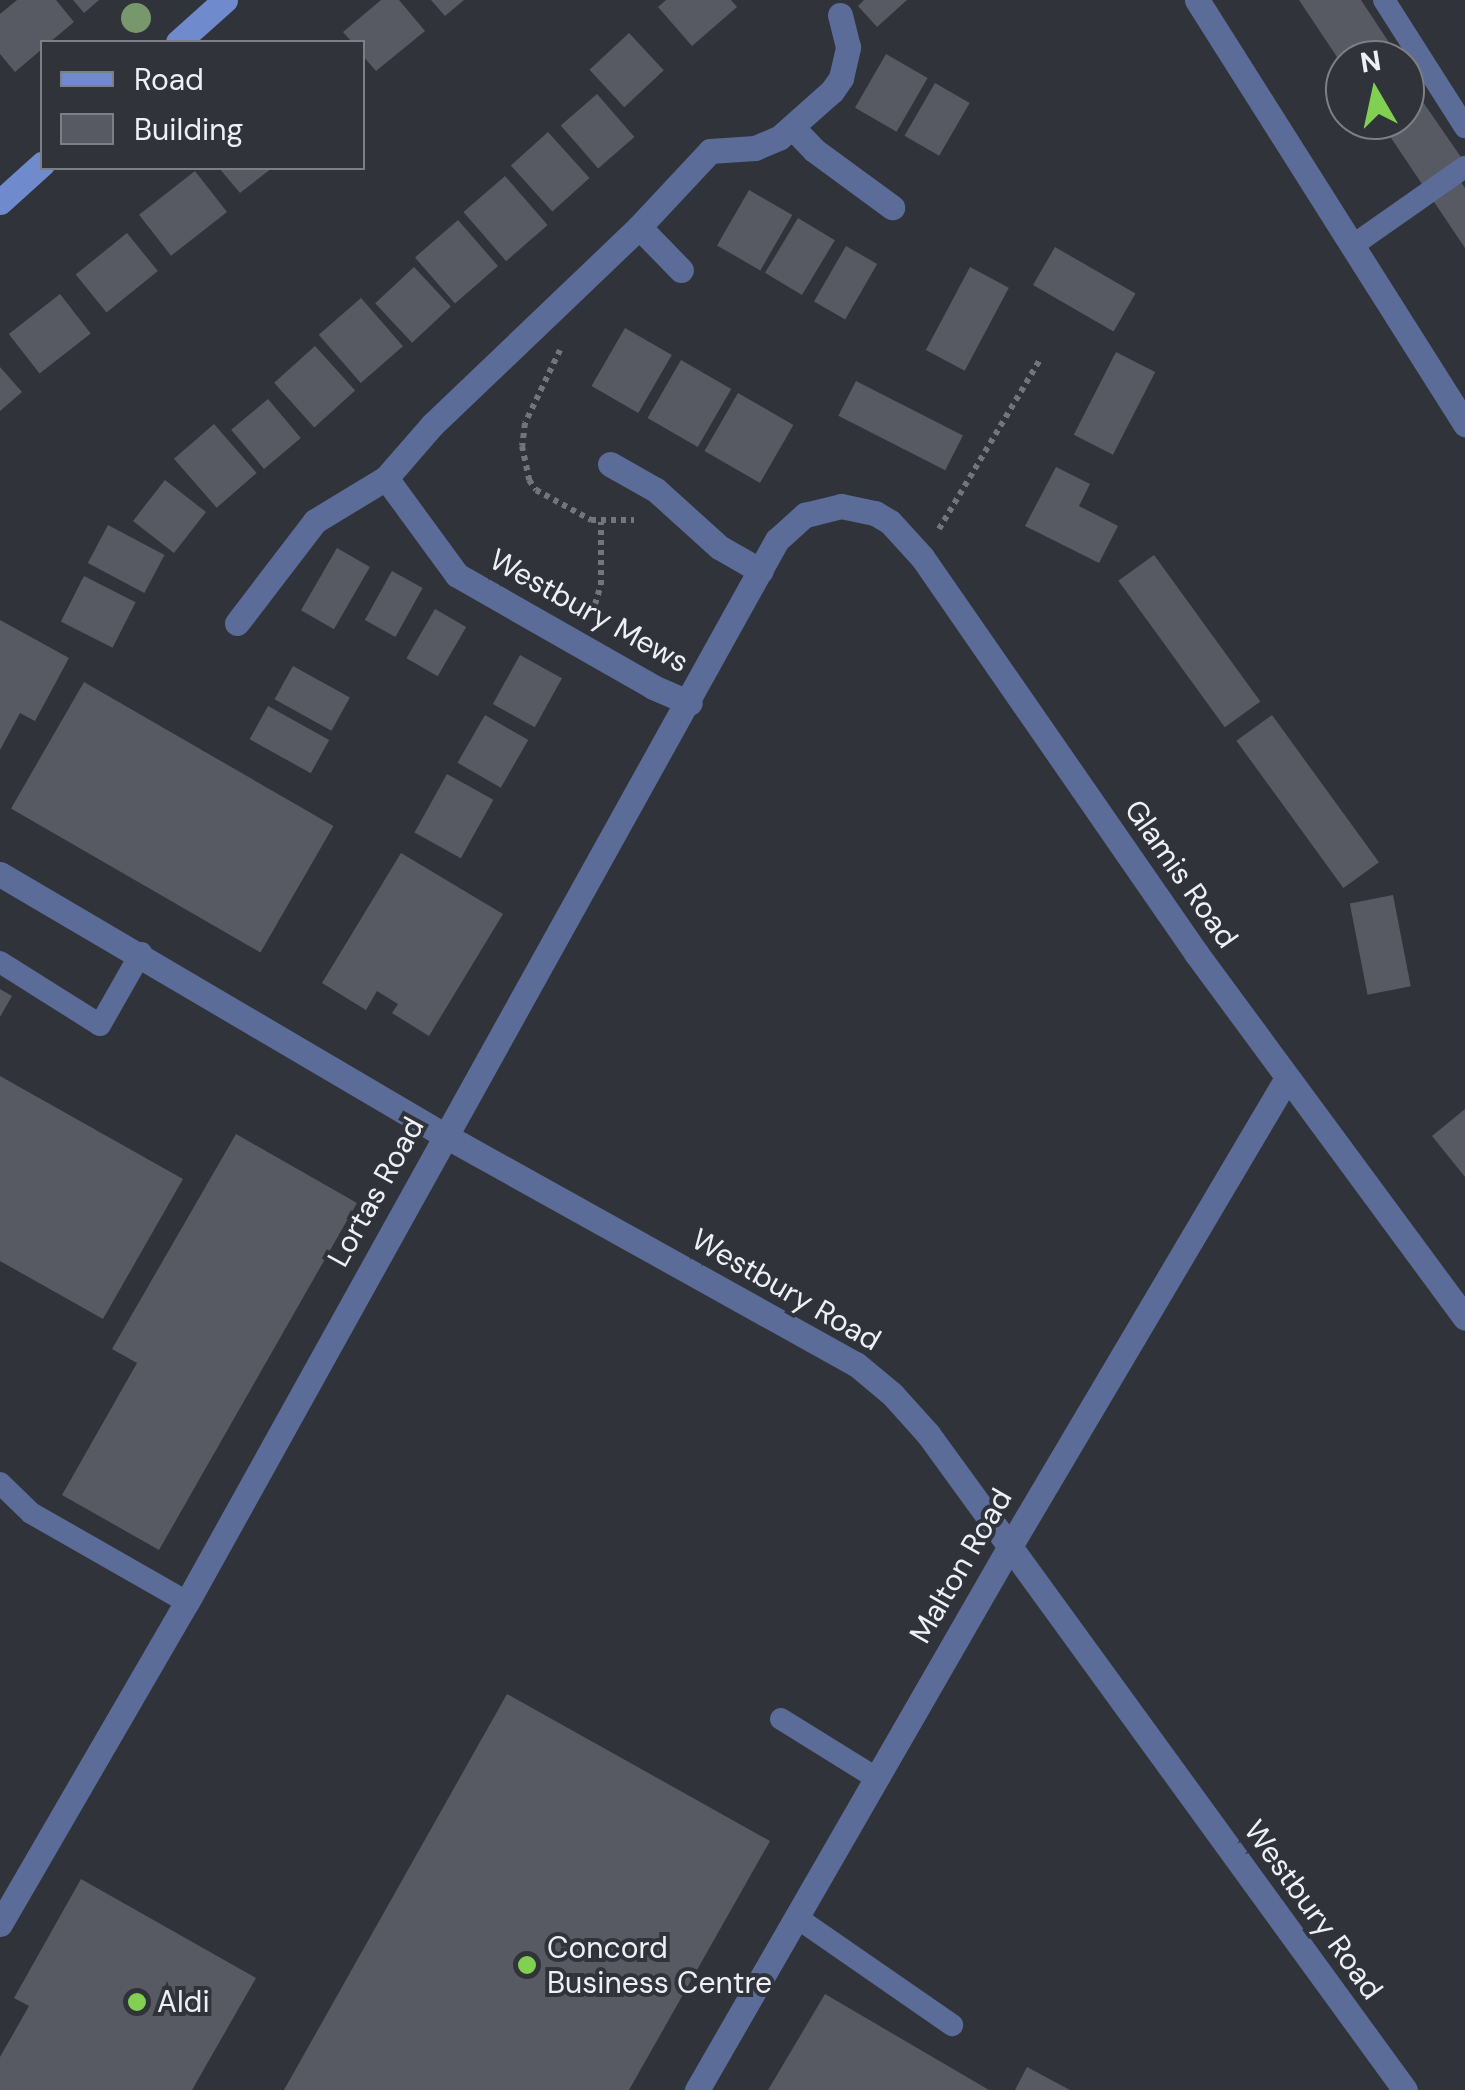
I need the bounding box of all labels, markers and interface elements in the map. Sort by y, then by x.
legend [40,40,365,170]
north arrow [1325,40,1425,140]
text: N [1358,42,1384,82]
text: Road [134,60,204,99]
text: Building [134,110,243,149]
street label: Westbury Mews [483,541,695,681]
street label: Glamis Road [1117,793,1245,955]
street label: Lortas Road [320,1111,432,1273]
street label: Westbury Road [685,1221,887,1359]
street label: Malton Road [902,1482,1020,1650]
street label: Westbury Road [1236,1814,1390,2006]
place label: Concord Business Centre [547,1930,772,2000]
marker: Concord Business Centre [516,1954,538,1976]
place label: Aldi [157,1984,210,2020]
marker: Aldi [126,1991,148,2013]

